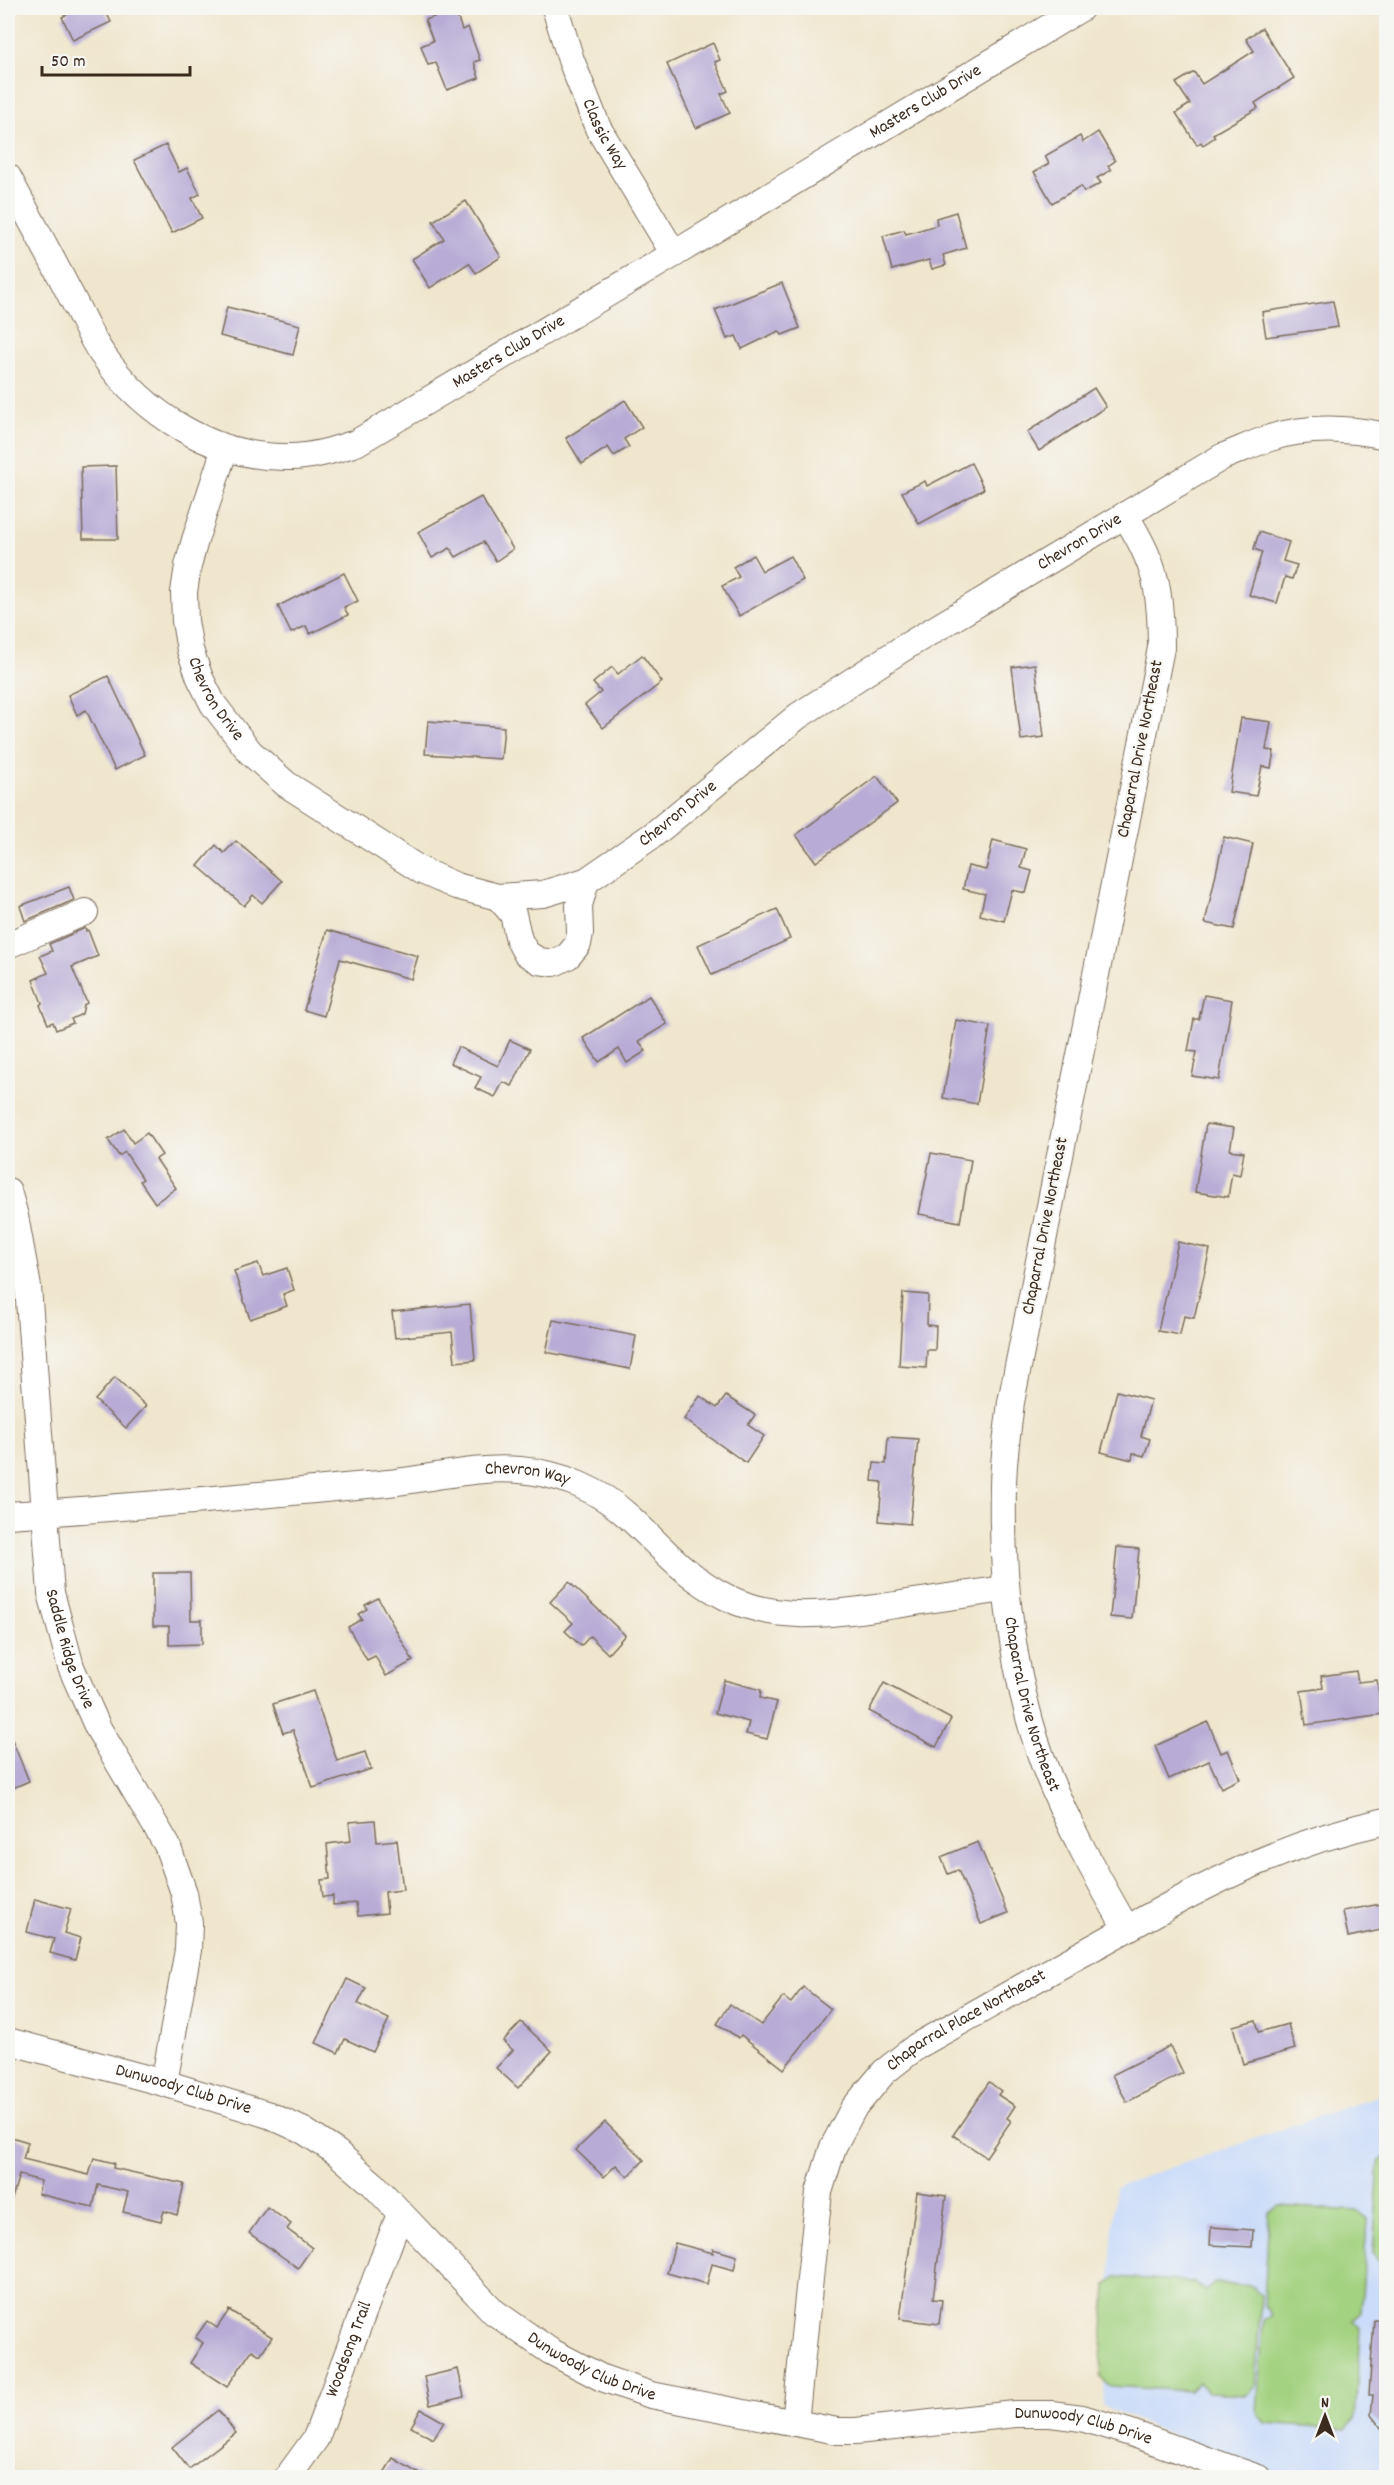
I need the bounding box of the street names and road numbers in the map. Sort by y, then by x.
street label: Masters Club Drive [865,58,986,146]
street label: Classic Way [575,95,633,175]
street label: Masters Club Drive [448,309,570,395]
street label: Chevron Drive [1033,507,1127,577]
street label: Chevron Drive [181,654,250,747]
street label: Chaparral Drive Northeast [1112,658,1171,840]
street label: Chevron Drive [634,775,723,854]
street label: Chaparral Drive Northeast [1017,1135,1076,1317]
street label: Chevron Way [484,1457,574,1493]
street label: Saddle Ridge Drive [38,1586,101,1713]
street label: Chaparral Drive Northeast [997,1615,1066,1796]
street label: Chaparral Place Northeast [881,1963,1051,2078]
street label: Dunwoody Club Drive [113,2058,254,2121]
street label: Woodsong Trail [320,2297,379,2401]
street label: Dunwoody Club Drive [522,2326,658,2408]
street label: Dunwoody Club Drive [1015,2402,1156,2452]

